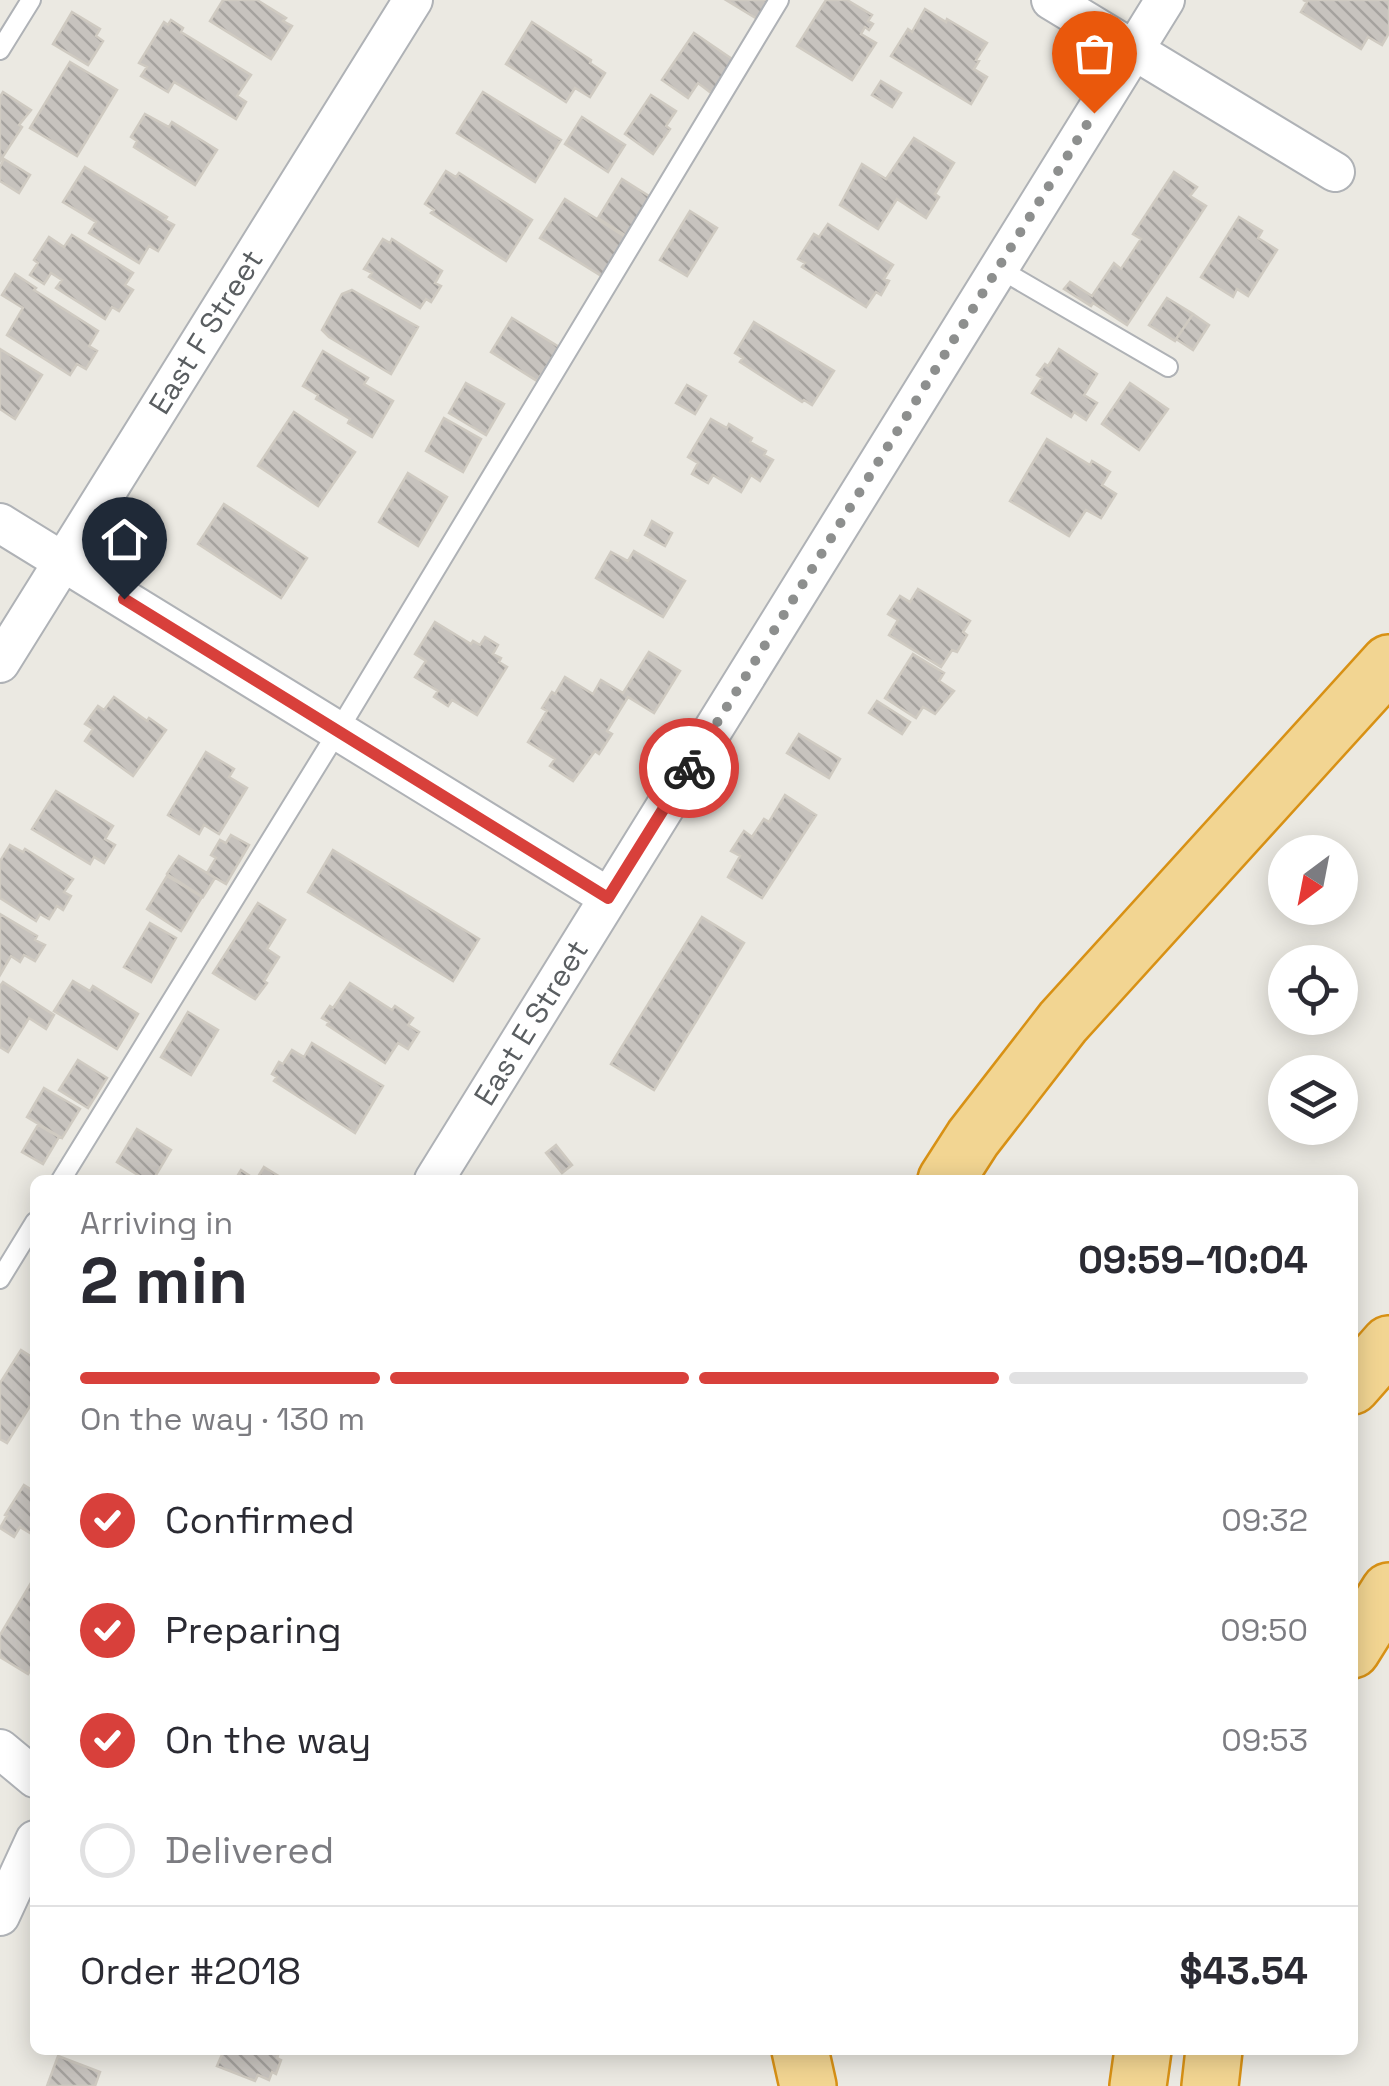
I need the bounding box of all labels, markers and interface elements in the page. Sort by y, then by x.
pin [1052,11,1137,114]
icon: bag [1067,26,1122,81]
street label: East F Street [140,242,272,421]
pin [82,497,167,600]
icon: home [97,512,152,567]
courier [639,718,739,818]
icon: bike [662,741,717,796]
north arrow [1268,835,1358,925]
map controls [1268,835,1358,1145]
street label: East E Street [465,933,597,1112]
button: locate [1268,945,1358,1035]
button: layers [1268,1055,1358,1145]
text: Arriving in [80,1203,233,1243]
text: 09:59–10:04 [1078,1236,1308,1284]
text: 2 min [80,1239,248,1322]
text: On the way · 130 m [80,1399,365,1439]
icon: check [80,1493,135,1548]
text: Confirmed [165,1496,355,1544]
text: 09:32 [1221,1500,1308,1540]
icon: check [80,1603,135,1658]
text: Preparing [165,1606,342,1654]
text: 09:50 [1220,1610,1308,1650]
icon: check [80,1713,135,1768]
text: On the way [165,1716,371,1764]
text: 09:53 [1221,1720,1308,1760]
text: Delivered [165,1826,334,1874]
text: Order #2018 [80,1947,301,1995]
text: $43.54 [1179,1947,1308,1995]

